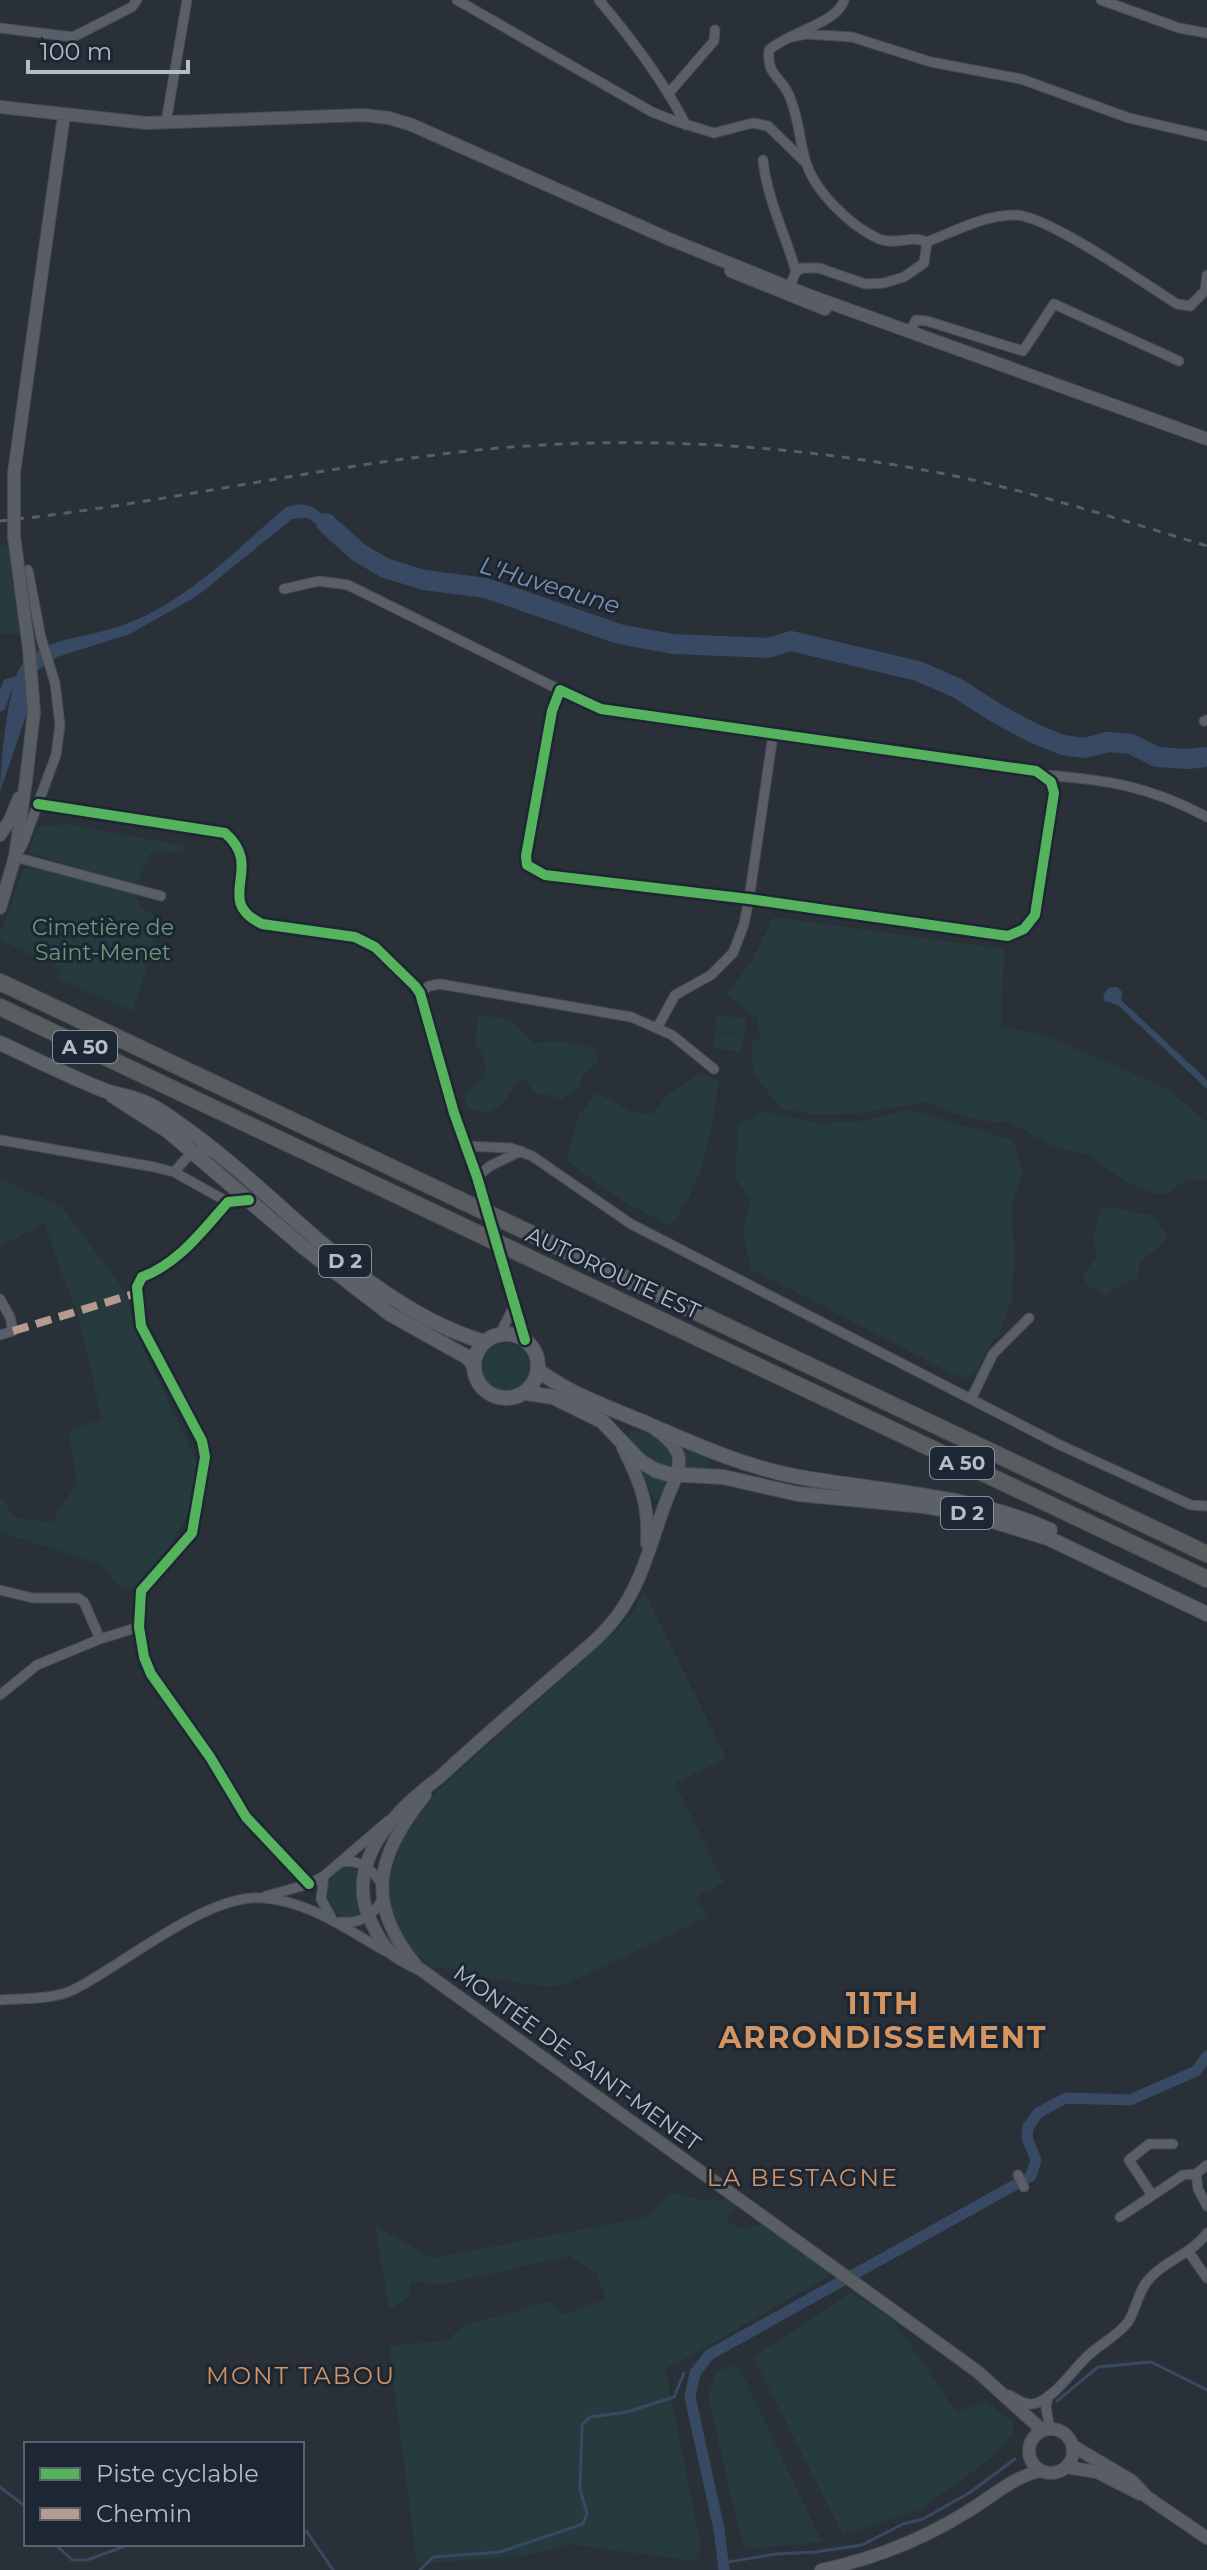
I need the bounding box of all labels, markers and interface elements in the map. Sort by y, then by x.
scale bar [28,24,188,74]
text: 100 m [40,37,112,66]
water label: L'Huveaune [476,550,624,620]
park label: Cimetière de Saint-Menet [32,914,174,966]
road number: A 50 [53,1031,117,1063]
street label: AUTOROUTE EST [522,1221,705,1325]
road number: D 2 [319,1245,371,1277]
road number: A 50 [930,1447,994,1479]
road number: D 2 [941,1497,993,1529]
street label: MONTÉE DE SAINT-MENET [448,1959,706,2157]
district label: 11TH ARRONDISSEMENT [717,1985,1048,2056]
district label: LA BESTAGNE [707,2163,899,2192]
district label: MONT TABOU [206,2361,396,2390]
legend [24,2442,304,2546]
text: Piste cyclable [96,2459,259,2488]
text: Chemin [96,2499,192,2528]

